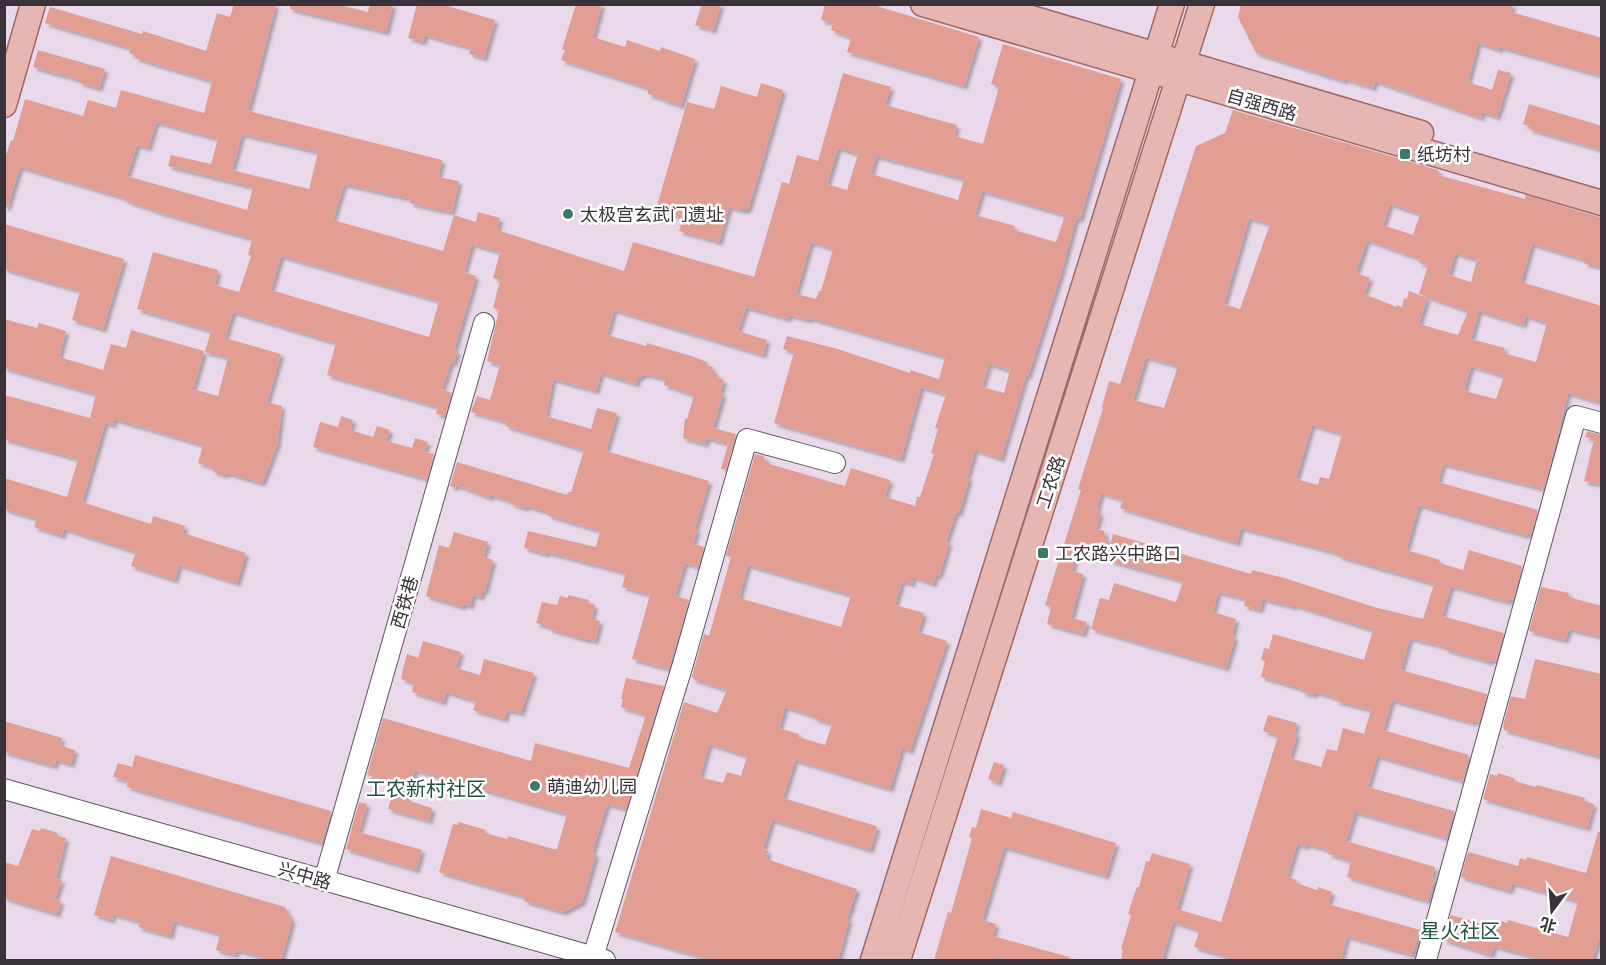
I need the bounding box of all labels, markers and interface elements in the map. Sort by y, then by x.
street label: 自强西路 [1224,83,1300,125]
place label: 纸坊村 [1417,142,1471,166]
marker: 纸坊村 [1398,147,1412,161]
place label: 太极宫玄武门遗址 [580,202,724,226]
marker: 太极宫玄武门遗址 [561,207,575,221]
street label: 工农路 [1030,453,1070,511]
place label: 工农路兴中路口 [1055,541,1181,565]
marker: 工农路兴中路口 [1036,546,1050,560]
street label: 西铁巷 [385,573,423,631]
place label: 萌迪幼儿园 [547,774,637,798]
district label: 工农新村社区 [366,775,486,802]
marker: 萌迪幼儿园 [528,779,542,793]
street label: 兴中路 [276,856,334,894]
north arrow [1522,881,1582,941]
text: 北 [1537,913,1559,938]
district label: 星火社区 [1420,917,1500,944]

